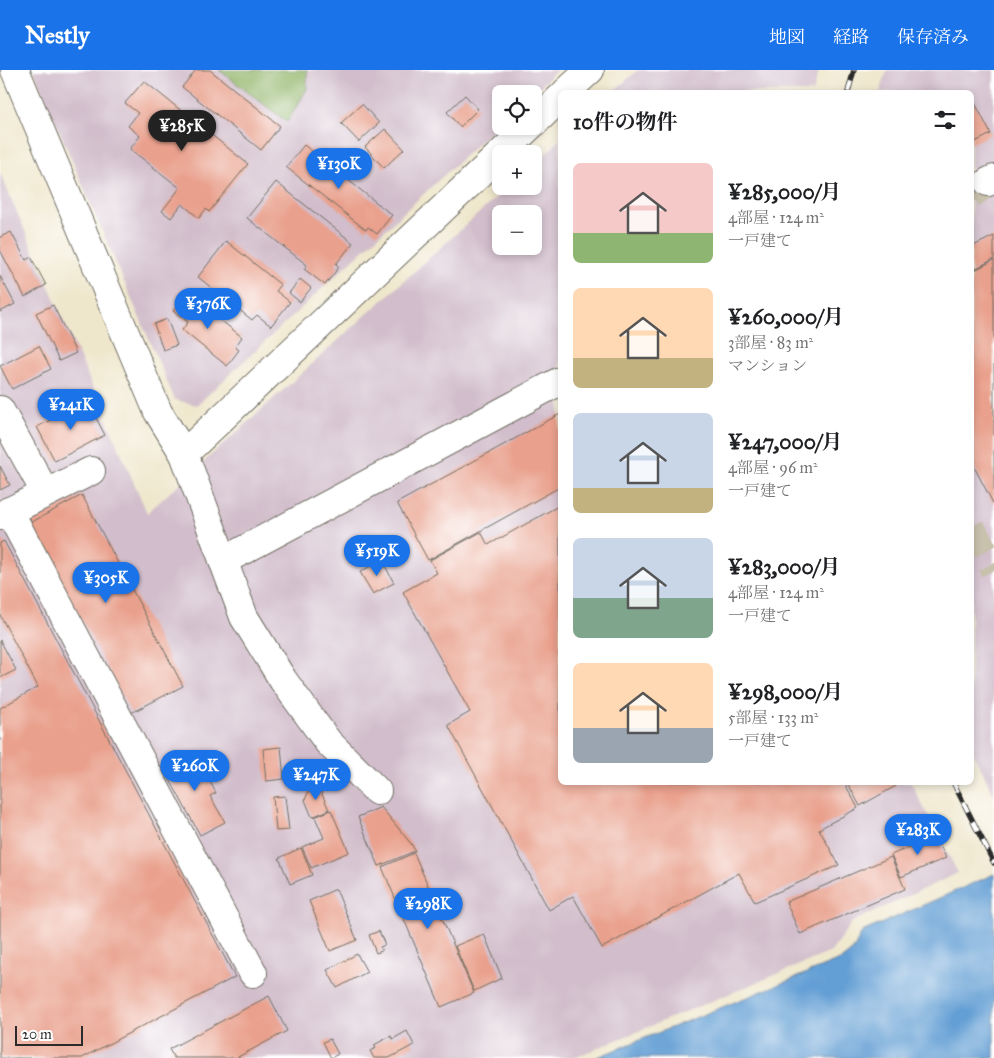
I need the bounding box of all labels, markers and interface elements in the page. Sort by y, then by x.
text: Nestly [25,20,90,50]
text: 地図 [769,26,805,48]
text: 経路 [833,26,869,48]
text: 保存済み [897,26,969,48]
map controls [492,85,542,255]
button: locate [492,85,542,135]
icon: filters [931,106,959,134]
pin: ¥285K [147,109,217,152]
text: 10件の物件 [573,109,677,135]
text: ¥285K [159,116,205,135]
button: + [492,145,542,195]
pin: ¥130K [304,148,374,190]
text: ¥130K [317,154,361,173]
text: ¥285,000/月 [728,179,841,205]
icon: home [613,183,673,243]
button: − [492,205,542,255]
text: 4部屋 · 124 m² [728,208,824,227]
text: 一戸建て [728,231,792,250]
pin: ¥376K [173,288,243,330]
text: ¥376K [186,294,230,313]
text: ¥260,000/月 [728,304,844,330]
icon: home [613,308,673,368]
text: 3部屋 · 83 m² [728,333,813,352]
text: マンション [728,356,807,375]
pin: ¥241K [36,388,106,431]
text: ¥241K [49,395,93,414]
text: ¥247,000/月 [728,429,843,455]
icon: home [613,433,673,493]
text: 4部屋 · 96 m² [728,458,818,477]
text: 一戸建て [728,481,792,500]
pin: ¥519K [342,534,412,577]
text: ¥519K [355,541,399,560]
text: ¥283,000/月 [728,554,840,580]
icon: home [613,558,673,618]
pin: ¥305K [71,562,141,604]
text: ¥305K [83,568,129,587]
text: 4部屋 · 124 m² [728,583,824,602]
text: 一戸建て [728,606,792,625]
text: ¥298,000/月 [728,679,843,705]
icon: home [613,683,673,743]
text: 5部屋 · 133 m² [728,708,818,727]
text: 一戸建て [728,731,792,750]
pin: ¥260K [160,750,230,792]
text: ¥260K [171,756,219,775]
pin: ¥247K [281,758,351,801]
text: ¥247K [293,765,339,784]
pin: ¥283K [883,814,953,856]
text: ¥283K [896,820,940,839]
pin: ¥298K [393,888,463,930]
text: ¥298K [405,894,451,913]
scale bar [15,1023,82,1046]
text: 20 m [22,1026,52,1043]

